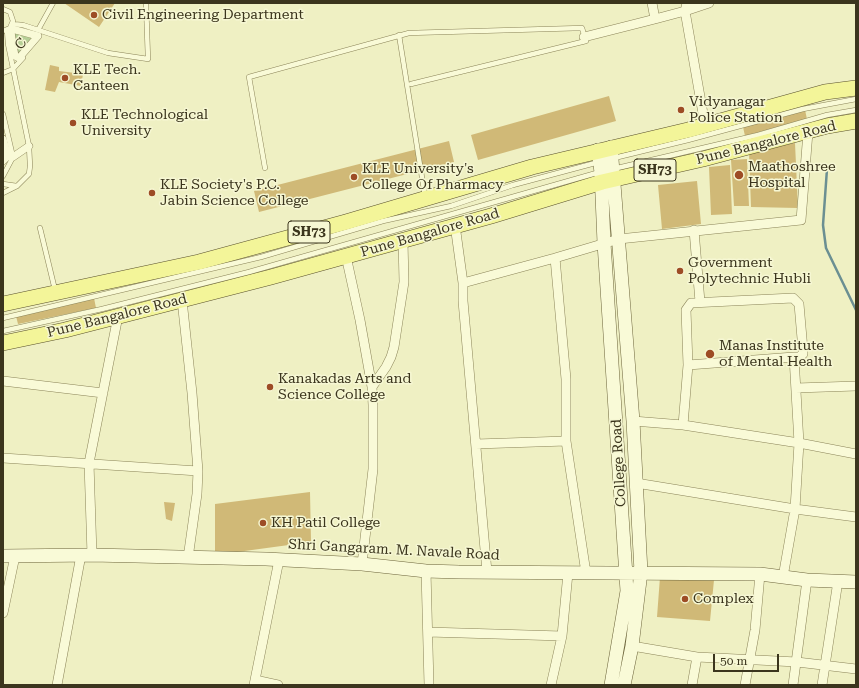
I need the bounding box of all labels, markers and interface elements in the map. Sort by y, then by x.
place label: Civil Engineering Department [102,7,304,23]
marker: Civil Engineering Department [89,10,99,20]
street label: C [11,35,31,53]
place label: KLE Tech. Canteen [73,62,141,94]
marker: KLE Tech. Canteen [60,73,70,83]
place label: Vidyanagar Police Station [689,94,783,126]
marker: Vidyanagar Police Station [676,105,686,115]
place label: KLE Technological University [81,107,208,140]
street label: Pune Bangalore Road [694,117,838,169]
marker: KLE Technological University [68,118,78,128]
road number: SH73 [634,159,676,181]
place label: Maathoshree Hospital [748,159,836,192]
place label: KLE University's College Of Pharmacy [362,161,504,194]
marker: Maathoshree Hospital [733,169,745,181]
marker: KLE University's College Of Pharmacy [349,172,359,182]
place label: KLE Society's P.C. Jabin Science College [160,177,308,210]
marker: KLE Society's P.C. Jabin Science College [147,188,157,198]
street label: Pune Bangalore Road [359,205,501,261]
road number: SH73 [288,221,330,243]
place label: Government Polytechnic Hubli [688,255,811,288]
marker: Government Polytechnic Hubli [675,266,685,276]
street label: Pune Bangalore Road [45,290,189,342]
place label: Manas Institute of Mental Health [719,338,832,370]
marker: Manas Institute of Mental Health [704,348,716,360]
place label: Kanakadas Arts and Science College [278,371,412,404]
marker: Kanakadas Arts and Science College [265,382,275,392]
street label: College Road [608,419,630,507]
place label: KH Patil College [271,515,380,531]
marker: KH Patil College [258,518,268,528]
street label: Shri Gangaram. M. Navale Road [288,536,500,564]
place label: Complex [693,591,754,607]
marker: Complex [680,594,690,604]
scale bar [715,646,781,672]
text: 50 m [720,654,747,668]

